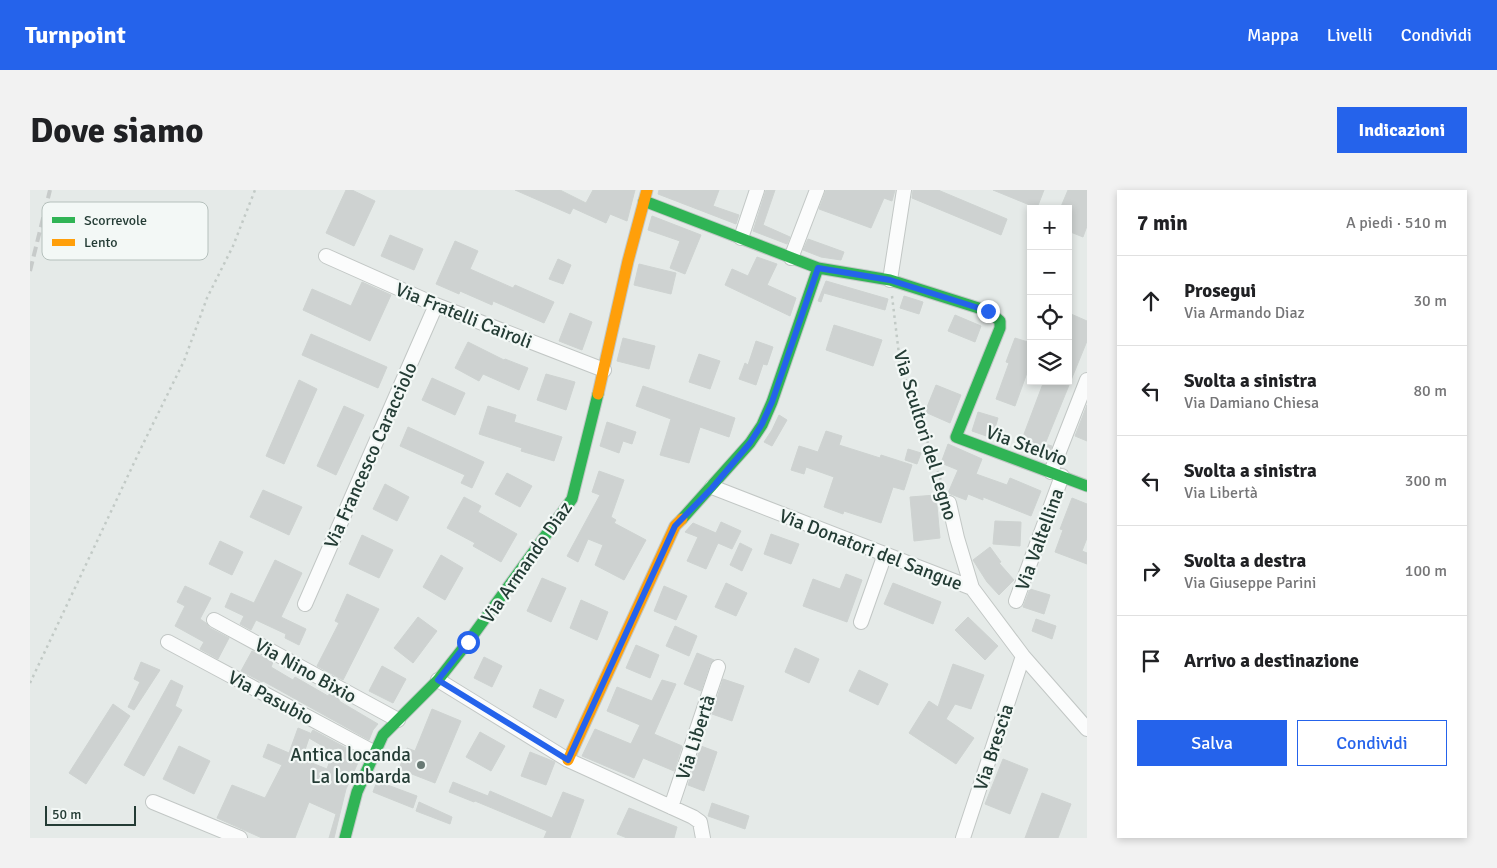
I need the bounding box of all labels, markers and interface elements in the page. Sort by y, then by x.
text: Turnpoint [25,20,126,50]
text: Mappa [1247,24,1299,46]
text: Livelli [1327,24,1373,46]
text: Condividi [1401,24,1472,46]
button: Indicazioni [1337,107,1467,153]
text: Dove siamo [30,109,204,152]
legend [42,202,208,260]
map controls [1027,205,1072,385]
button: + [1027,205,1072,250]
text: 7 min [1137,210,1188,236]
text: Scorrevole [84,212,147,229]
text: A piedi · 510 m [1346,213,1447,233]
text: Lento [84,234,118,251]
button: − [1027,250,1072,295]
street label: Via Fratelli Cairoli [392,278,535,354]
text: Prosegui [1184,279,1256,303]
icon: ahead [1137,287,1165,315]
text: 30 m [1413,291,1447,311]
button: locate [1027,295,1072,340]
route end [977,300,1000,323]
text: Via Armando Diaz [1184,303,1305,323]
button: layers [1027,340,1072,385]
street label: Via Scultori del Legno [888,347,962,523]
street label: Via Francesco Caracciolo [319,358,423,552]
text: Svolta a sinistra [1184,369,1317,393]
icon: left [1137,377,1165,405]
text: 80 m [1413,381,1447,401]
text: Via Damiano Chiesa [1184,393,1319,413]
street label: Via Stelvio [982,420,1071,472]
text: Svolta a sinistra [1184,459,1317,483]
icon: left [1137,467,1165,495]
text: 300 m [1405,471,1447,491]
text: Via Libertà [1184,483,1258,503]
street label: Via Valtellina [1010,485,1070,594]
street label: Via Armando Diaz [476,497,578,628]
street label: Via Donatori del Sangue [775,504,966,596]
text: Svolta a destra [1184,549,1306,573]
icon: right [1137,557,1165,585]
text: 100 m [1405,561,1447,581]
text: Via Giuseppe Parini [1184,573,1316,593]
route start [457,631,480,654]
street label: Via Nino Bixio [250,633,361,709]
icon: arrive [1137,647,1165,675]
text: Arrivo a destinazione [1184,649,1359,673]
street label: Via Pasubio [224,665,318,731]
street label: Via Libertà [671,692,721,783]
street label: Via Brescia [969,701,1019,794]
button: Salva [1137,720,1287,766]
button: Condividi [1297,720,1447,766]
place label: Antica locanda La lombarda [290,743,411,789]
marker: Antica locanda La lombarda [415,759,427,771]
scale bar [45,803,136,826]
text: 50 m [52,806,81,823]

